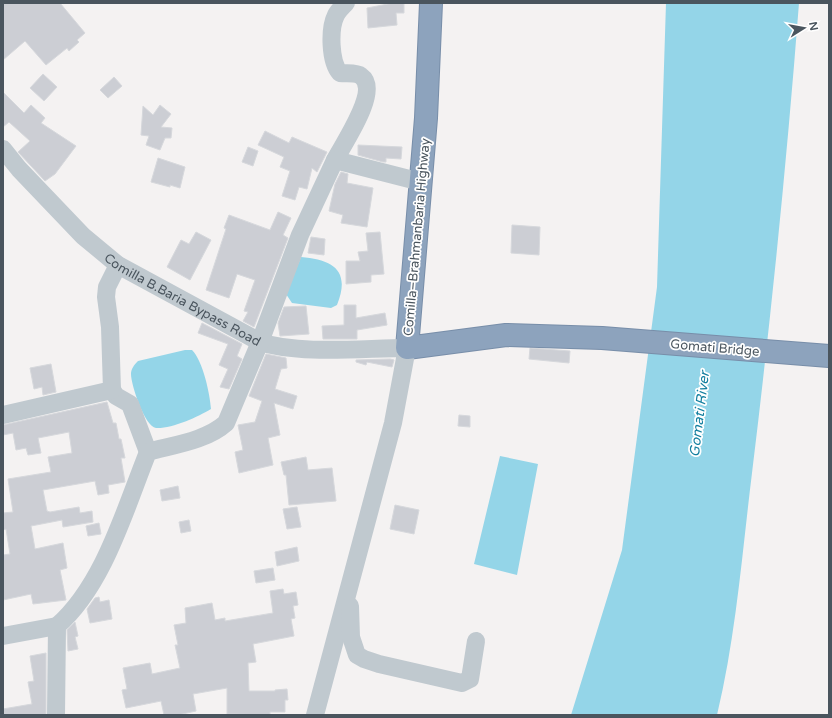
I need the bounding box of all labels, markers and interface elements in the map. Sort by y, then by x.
north arrow [784,8,824,48]
text: N [806,21,821,32]
street label: Comilla–Brahmanbaria Highway [400,137,434,337]
street label: Comilla B.Baria Bypass Road [101,250,263,350]
street label: Gomati Bridge [670,336,760,360]
water label: Gomati River [686,369,713,458]

